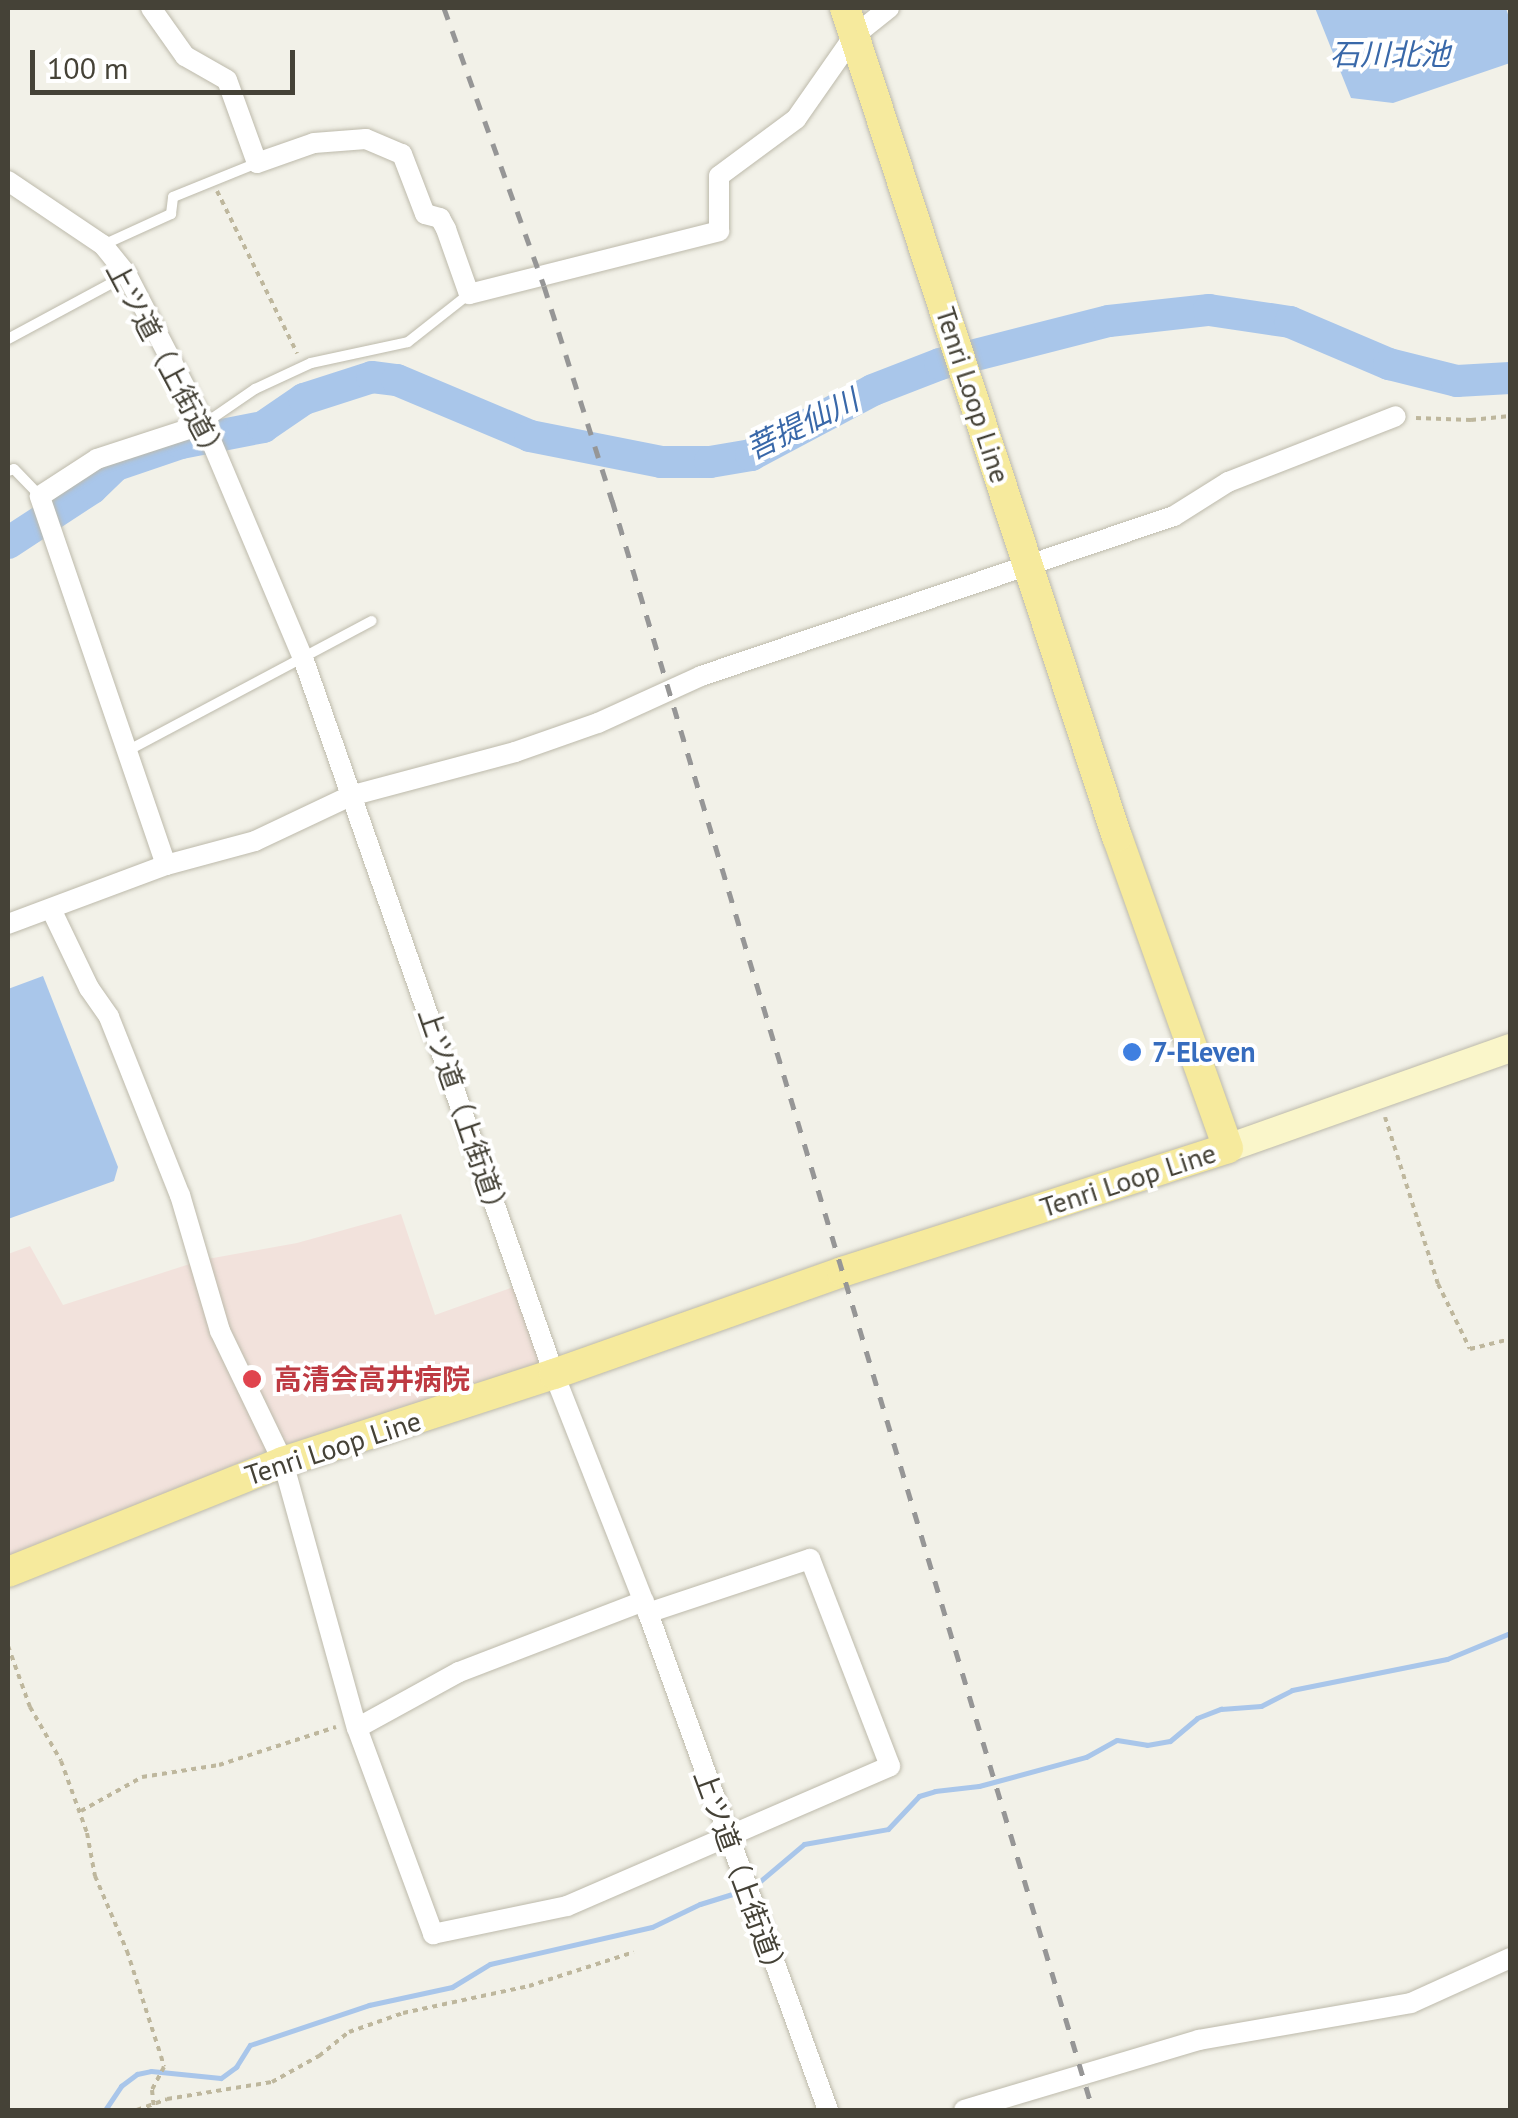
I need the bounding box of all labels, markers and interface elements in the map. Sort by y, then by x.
scale bar [35,30,300,92]
water label: 石川北池 [1330,36,1450,72]
text: 100 m [47,48,128,87]
street label: 上ツ道（上街道） [100,256,234,470]
street label: Tenri Loop Line [929,303,1017,487]
water label: 菩提仙川 [740,382,864,466]
street label: 上ツ道（上街道） [412,1004,516,1226]
place label: 7-Eleven [1152,1035,1255,1069]
marker: 7-Eleven [1121,1041,1143,1063]
street label: Tenri Loop Line [1036,1136,1220,1224]
place label: 高清会高井病院 [274,1362,470,1396]
marker: 高清会高井病院 [239,1366,265,1392]
street label: Tenri Loop Line [241,1404,425,1492]
street label: 上ツ道（上街道） [687,1765,795,1987]

